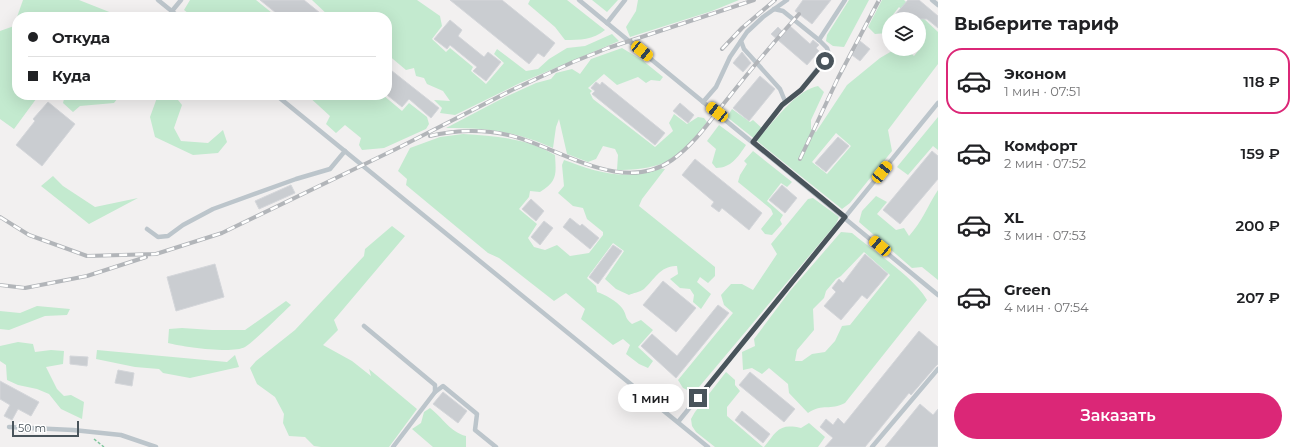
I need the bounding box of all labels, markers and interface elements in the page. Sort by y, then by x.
map controls [882,12,926,56]
button: layers [882,12,926,56]
text: Выберите тариф [954,13,1119,35]
text: Откуда [52,28,110,47]
car [629,39,655,63]
route start [816,52,834,70]
icon: car [956,63,992,99]
text: Эконом [1004,64,1066,83]
text: Куда [52,66,91,85]
text: 118 ₽ [1243,72,1280,91]
text: 1 мин · 07:51 [1004,83,1081,99]
car [704,100,730,124]
icon: car [956,135,992,171]
text: Комфорт [1004,136,1077,155]
text: 159 ₽ [1241,144,1280,163]
text: 2 мин · 07:52 [1004,155,1086,171]
car [870,159,894,185]
icon: car [956,207,992,243]
text: XL [1004,208,1023,227]
text: 200 ₽ [1236,216,1280,235]
text: 3 мин · 07:53 [1004,227,1086,243]
car [867,234,893,258]
icon: car [956,279,992,315]
text: Green [1004,280,1051,299]
text: 207 ₽ [1237,288,1280,307]
text: 4 мин · 07:54 [1004,299,1089,315]
callout: 1 мин [618,384,684,412]
route end [689,389,707,407]
text: 1 мин [632,390,670,406]
button: Заказать [954,393,1282,439]
scale bar [12,419,79,438]
text: 50 m [18,421,46,435]

